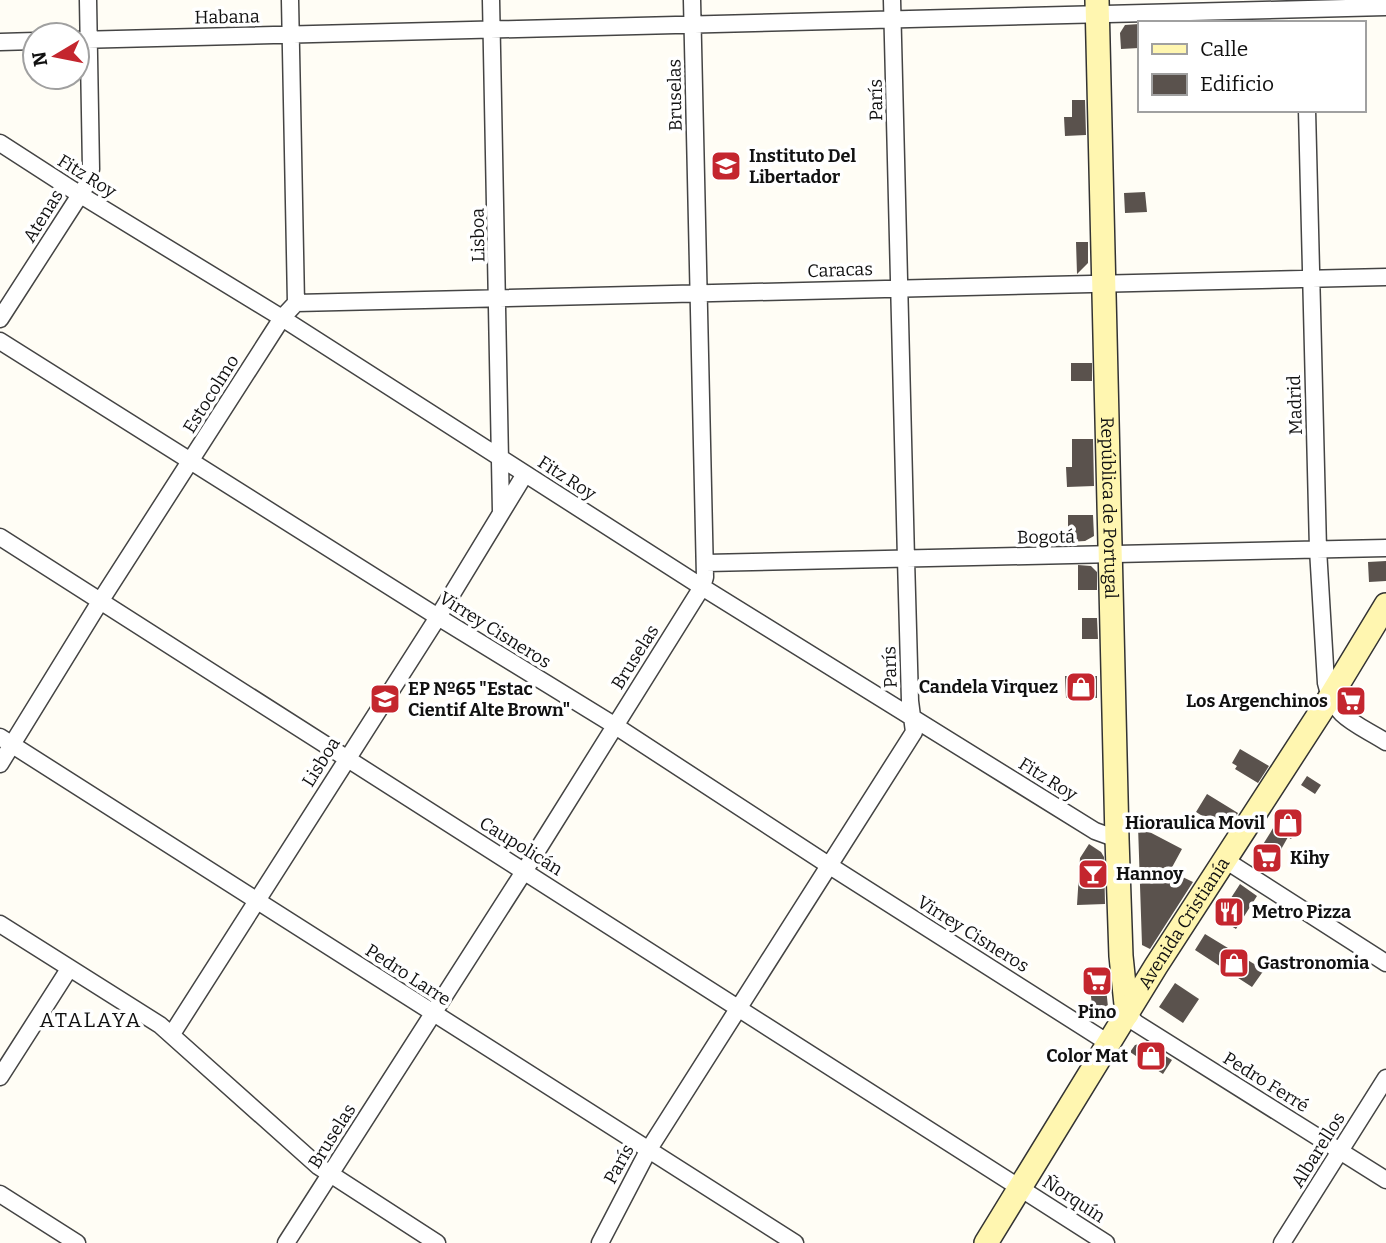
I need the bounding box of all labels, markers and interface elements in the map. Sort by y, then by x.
street label: Habana [194,5,260,29]
north arrow [21,21,91,91]
legend [1138,21,1365,112]
text: Calle [1200,36,1248,62]
text: N [27,49,52,68]
street label: Bruselas [663,59,687,131]
text: Edificio [1200,71,1274,97]
street label: París [865,79,887,121]
place label: Instituto Del Libertador [749,145,856,188]
street label: Fitz Roy [54,149,121,203]
school or university icon: Instituto Del Libertador [709,149,743,183]
street label: Atenas [18,186,68,246]
street label: Lisboa [467,208,489,262]
street label: Caracas [807,258,873,282]
street label: Estocolmo [178,351,244,437]
street label: Madrid [1283,374,1307,435]
street label: República de Portugal [1096,417,1122,599]
street label: Fitz Roy [534,451,601,505]
street label: Bogotá [1017,525,1075,549]
street label: Virrey Cisneros [435,587,555,673]
street label: Bruselas [607,621,663,693]
street label: París [878,646,902,688]
shop icon: Candela Virquez [1064,670,1098,704]
place label: Candela Virquez [919,676,1058,698]
place label: EP Nº65 "Estac Cientif Alte Brown" [408,678,570,721]
school or university icon: EP Nº65 "Estac Cientif Alte Brown" [368,682,402,716]
supermarket icon: Los Argenchinos [1334,684,1368,718]
place label: Los Argenchinos [1186,690,1328,712]
street label: Lisboa [297,733,345,791]
street label: Fitz Roy [1015,752,1082,806]
shop icon: Hioraulica Movil [1271,806,1305,840]
street label: Caupolicán [475,812,567,881]
place label: Hioraulica Movil [1125,812,1265,834]
supermarket icon: Kihy [1250,841,1284,875]
place label: Kihy [1290,847,1330,869]
street label: Avenida Cristianía [1133,853,1234,993]
bar icon: Hannoy [1076,857,1110,891]
place label: Hannoy [1116,863,1184,885]
street label: Virrey Cisneros [913,891,1033,977]
restaurant icon: Metro Pizza [1212,895,1246,929]
place label: Metro Pizza [1252,901,1351,923]
street label: Pedro Larre [361,939,455,1011]
shop icon: Gastronomia [1217,946,1251,980]
place label: Gastronomia [1257,952,1369,974]
supermarket icon: Pino [1080,964,1114,998]
place label: Pino [1078,1001,1116,1023]
district label: ATALAYA [40,1007,142,1033]
shop icon: Color Mat [1134,1039,1168,1073]
place label: Color Mat [1046,1045,1128,1067]
street label: Pedro Ferré [1219,1047,1313,1117]
street label: Bruselas [304,1100,360,1172]
street label: Albarellos [1286,1108,1350,1192]
street label: París [599,1140,639,1188]
street label: Ñorquín [1039,1171,1110,1228]

